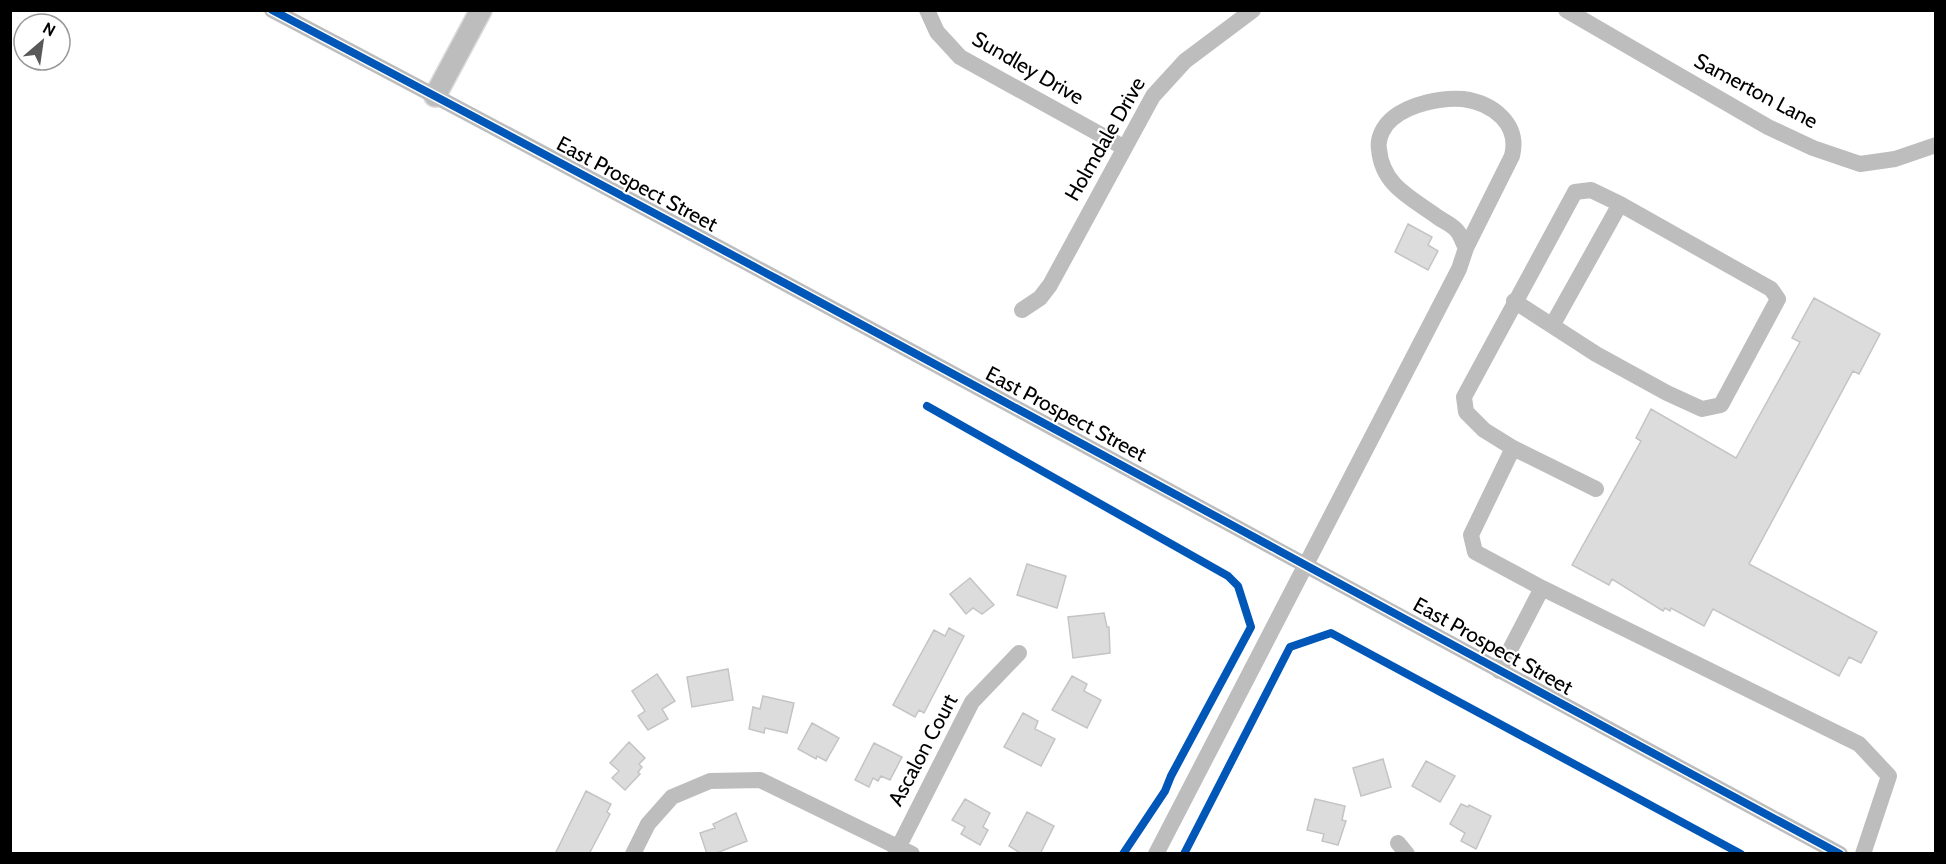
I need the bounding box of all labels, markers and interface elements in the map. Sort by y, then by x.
north arrow [12,12,72,72]
text: N [39,18,59,40]
street label: Sundley Drive [968,26,1089,110]
street label: Samerton Lane [1690,48,1822,134]
street label: Holmdale Drive [1059,72,1150,205]
street label: East Prospect Street [553,131,722,236]
street label: East Prospect Street [982,361,1151,466]
street label: East Prospect Street [1409,591,1577,700]
street label: Ascalon Court [883,690,962,810]

